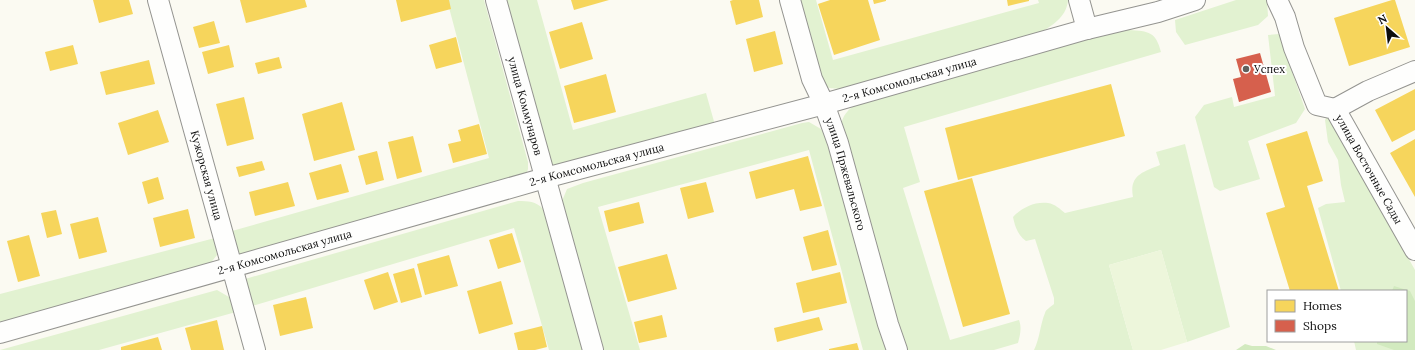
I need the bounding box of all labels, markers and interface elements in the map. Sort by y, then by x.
north arrow [1367,8,1407,48]
text: N [1375,11,1390,27]
street label: 2-я Комсомольская улица [841,54,978,105]
street label: улица Коммунаров [505,55,546,157]
place label: Успех [1253,62,1285,76]
marker: Успех [1241,64,1251,74]
street label: улица Восточные Сады [1332,112,1406,226]
street label: улица Пржевальского [822,116,869,232]
street label: Кужорская улица [187,129,226,222]
street label: 2-я Комсомольская улица [528,140,666,189]
street label: 2-я Комсомольская улица [216,226,354,278]
legend [1267,290,1407,342]
text: Homes [1303,298,1342,313]
text: Shops [1303,318,1337,333]

